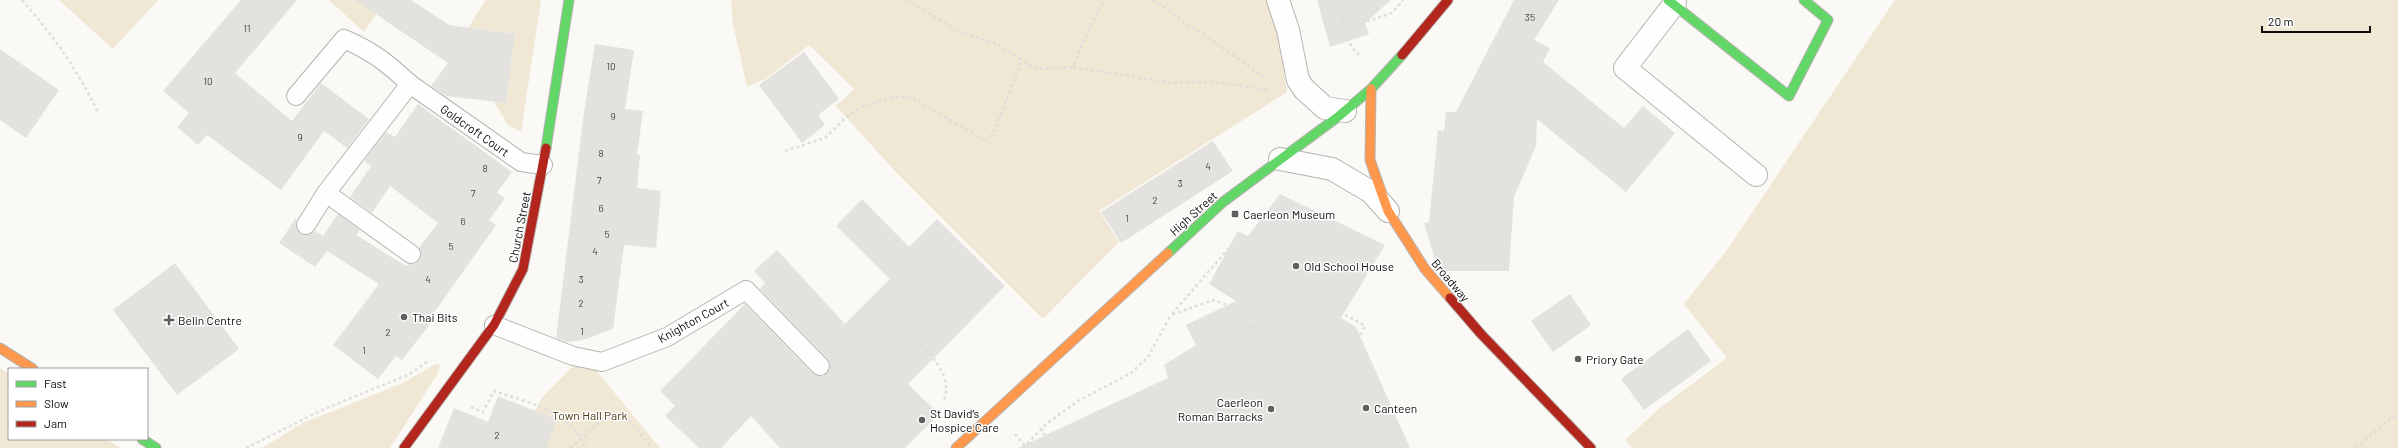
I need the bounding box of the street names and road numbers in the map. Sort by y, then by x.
street label: Goldcroft Court [438,101,512,159]
street label: High Street [1166,188,1220,238]
street label: Church Street [505,190,533,264]
street label: Broadway [1429,256,1473,304]
street label: Knighton Court [655,295,731,345]

